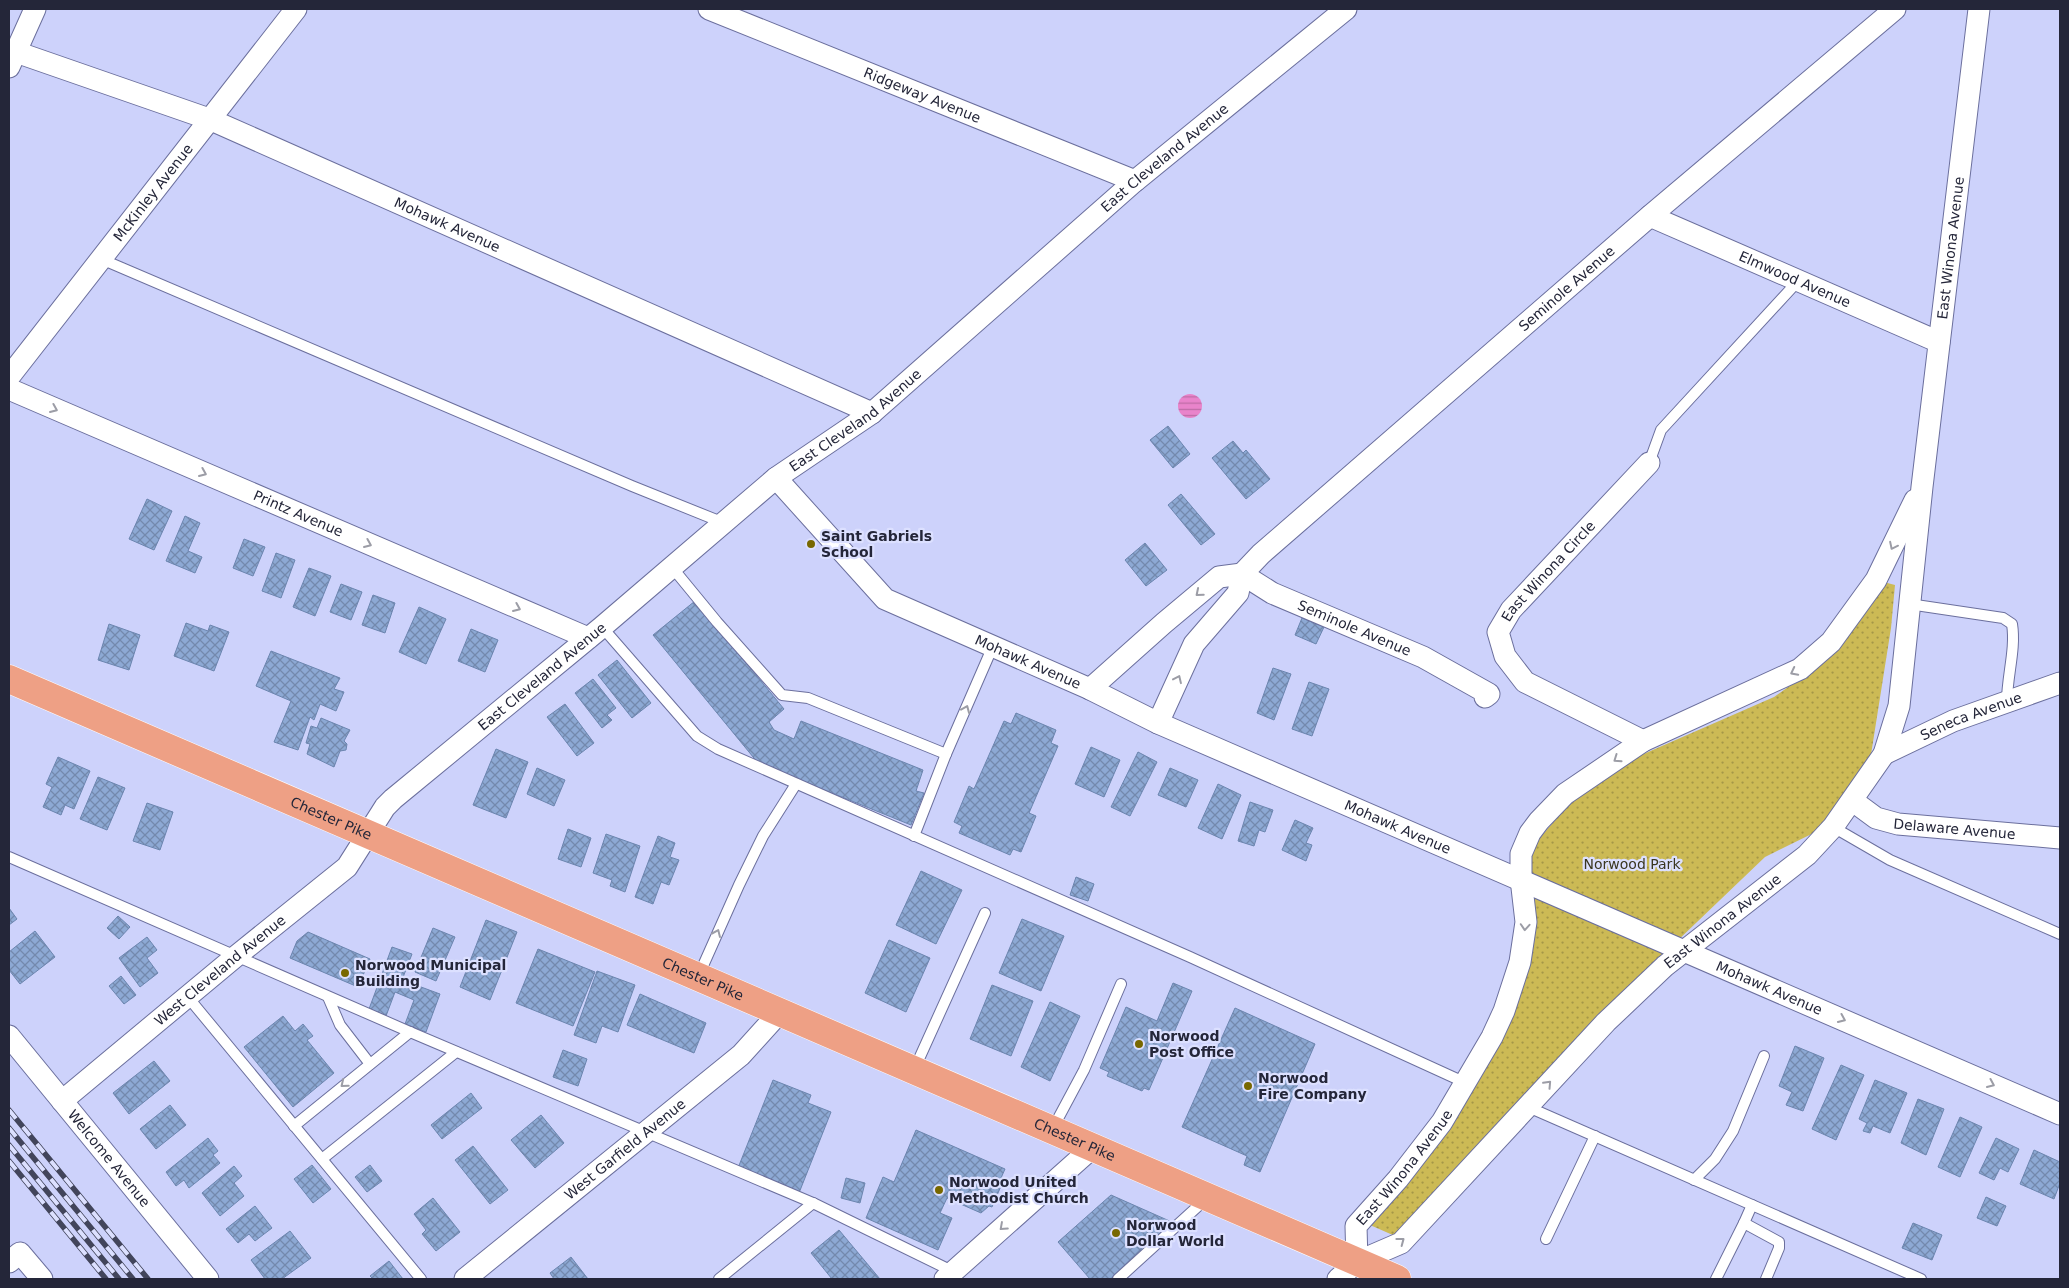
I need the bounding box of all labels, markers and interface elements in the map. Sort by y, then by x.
street label: Ridgeway Avenue [861,64,983,126]
street label: East Cleveland Avenue [1098,100,1231,215]
street label: McKinley Avenue [110,141,196,244]
street label: East Winona Avenue [1934,176,1967,320]
street label: Mohawk Avenue [392,194,503,255]
street label: Seminole Avenue [1515,243,1618,334]
street label: Elmwood Avenue [1736,248,1853,311]
street label: East Cleveland Avenue [786,366,924,475]
one-way arrow [49,403,57,413]
one-way arrow [198,466,207,477]
street label: Printz Avenue [251,487,346,540]
street label: East Winona Circle [1498,518,1598,624]
place label: Saint Gabriels School [821,528,932,560]
one-way arrow [363,537,372,548]
marker: Saint Gabriels School [805,538,817,550]
one-way arrow [1889,541,1899,550]
one-way arrow [1196,588,1205,597]
street label: Seminole Avenue [1295,597,1413,659]
one-way arrow [512,602,521,613]
street label: East Cleveland Avenue [475,619,609,734]
street label: Mohawk Avenue [972,631,1083,692]
one-way arrow [1790,666,1799,676]
one-way arrow [1172,675,1182,684]
street label: Seneca Avenue [1918,689,2024,743]
one-way arrow [959,705,970,714]
one-way arrow [1613,753,1622,762]
street label: Chester Pike [288,794,374,843]
street label: Mohawk Avenue [1342,797,1453,857]
street label: Delaware Avenue [1893,816,2016,842]
park label: Norwood Park [1584,856,1681,872]
street label: East Winona Avenue [1661,871,1784,972]
street label: West Cleveland Avenue [151,912,289,1029]
one-way arrow [1520,924,1531,932]
one-way arrow [711,929,722,938]
street label: Chester Pike [660,954,746,1004]
place label: Norwood Municipal Building [355,957,506,989]
street label: Mohawk Avenue [1714,958,1825,1018]
marker: Norwood Municipal Building [339,967,351,979]
one-way arrow [1837,1012,1846,1023]
place label: Norwood Post Office [1149,1028,1234,1060]
marker: Norwood Post Office [1133,1038,1145,1050]
place label: Norwood Fire Company [1258,1070,1367,1102]
one-way arrow [1986,1077,1995,1088]
one-way arrow [341,1079,350,1088]
marker: Norwood Fire Company [1242,1080,1254,1092]
one-way arrow [1542,1081,1551,1090]
street label: West Garfield Avenue [561,1095,689,1203]
street label: Welcome Avenue [65,1107,154,1210]
street label: East Winona Avenue [1353,1107,1455,1228]
street label: Chester Pike [1032,1115,1118,1164]
place label: Norwood United Methodist Church [949,1174,1089,1206]
marker: Norwood United Methodist Church [933,1184,945,1196]
place label: Norwood Dollar World [1126,1217,1224,1249]
one-way arrow [1000,1222,1009,1231]
marker: Norwood Dollar World [1110,1227,1122,1239]
one-way arrow [1395,1238,1405,1247]

